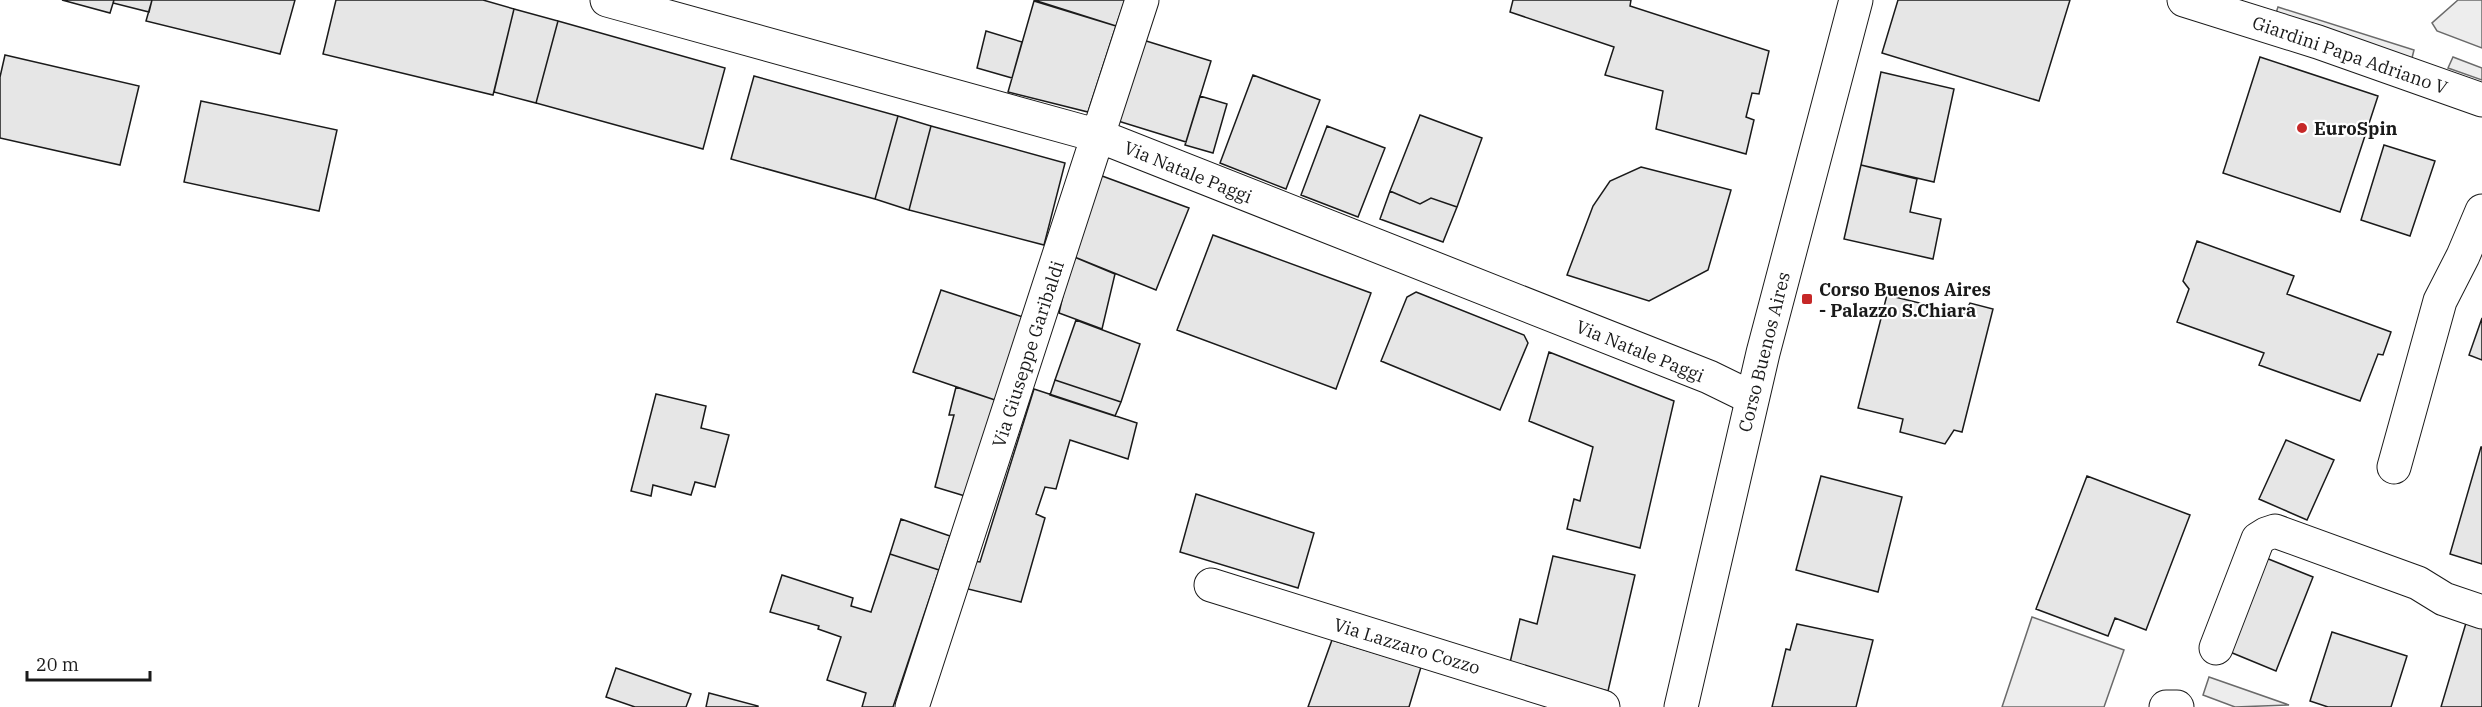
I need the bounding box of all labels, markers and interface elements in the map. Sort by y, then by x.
street label: Giardini Papa Adriano V [2249,11,2451,99]
place label: EuroSpin [2314,117,2397,140]
marker: EuroSpin [2295,121,2309,135]
street label: Via Natale Paggi [1121,136,1256,208]
street label: Via Giuseppe Garibaldi [987,257,1069,450]
street label: Corso Buenos Aires [1733,269,1795,435]
place label: Corso Buenos Aires - Palazzo S.Chiara [1819,278,1991,322]
marker: Corso Buenos Aires - Palazzo S.Chiara [1800,292,1814,306]
street label: Via Natale Paggi [1573,315,1708,387]
street label: Via Lazzaro Cozzo [1331,613,1483,679]
scale bar [27,644,150,682]
text: 20 m [36,653,79,676]

